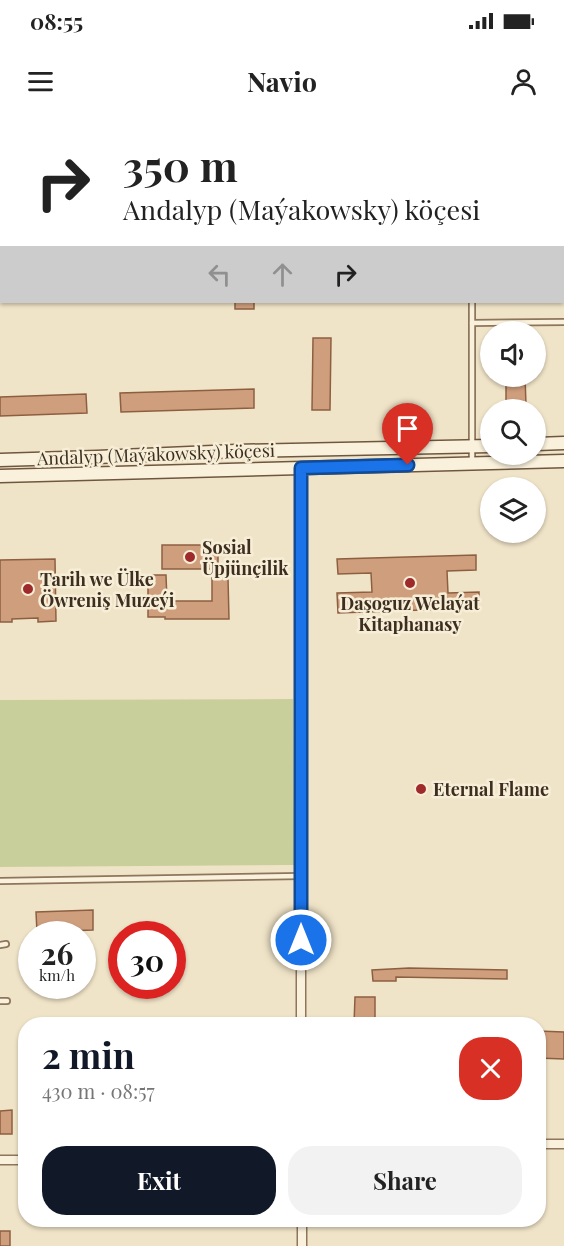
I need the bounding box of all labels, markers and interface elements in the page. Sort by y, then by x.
text: 08:55 [30,6,83,36]
text: Navio [247,63,317,99]
icon: menu [24,65,57,98]
icon: person [507,65,540,98]
text: 350 m [123,137,238,193]
icon: right [24,144,102,222]
text: Andalyp (Maýakowsky) köçesi [123,191,480,227]
icon: left [203,258,236,291]
icon: ahead [266,258,299,291]
icon: right [329,258,362,291]
map controls [480,321,546,543]
button: sound [480,321,546,387]
button: search [480,399,546,465]
pin [382,403,433,465]
icon: arrive [391,412,424,445]
street label: Andalyp (Maýakowsky) köçesi [36,438,275,470]
button: layers [480,477,546,543]
place label: Sosial Üpjünçilik [202,535,289,580]
marker: Sosial Üpjünçilik [183,550,197,564]
place label: Tarih we Ülke Öwreniş Muzeýi [40,567,175,612]
marker: Daşoguz Welaýat Kitaphanasy [403,576,417,590]
marker: Tarih we Ülke Öwreniş Muzeýi [21,582,35,596]
place label: Daşoguz Welaýat Kitaphanasy [340,591,480,636]
place label: Eternal Flame [433,777,549,801]
marker: Eternal Flame [414,782,428,796]
position arrow [269,908,333,972]
speed limit sign: 30 [108,921,186,999]
text: 26 [41,933,73,973]
text: km/h [39,965,75,985]
text: 2 min [42,1030,135,1078]
button: close [459,1037,522,1100]
text: 430 m · 08:57 [42,1077,155,1104]
button: Exit [42,1146,276,1215]
button: Share [288,1146,522,1215]

